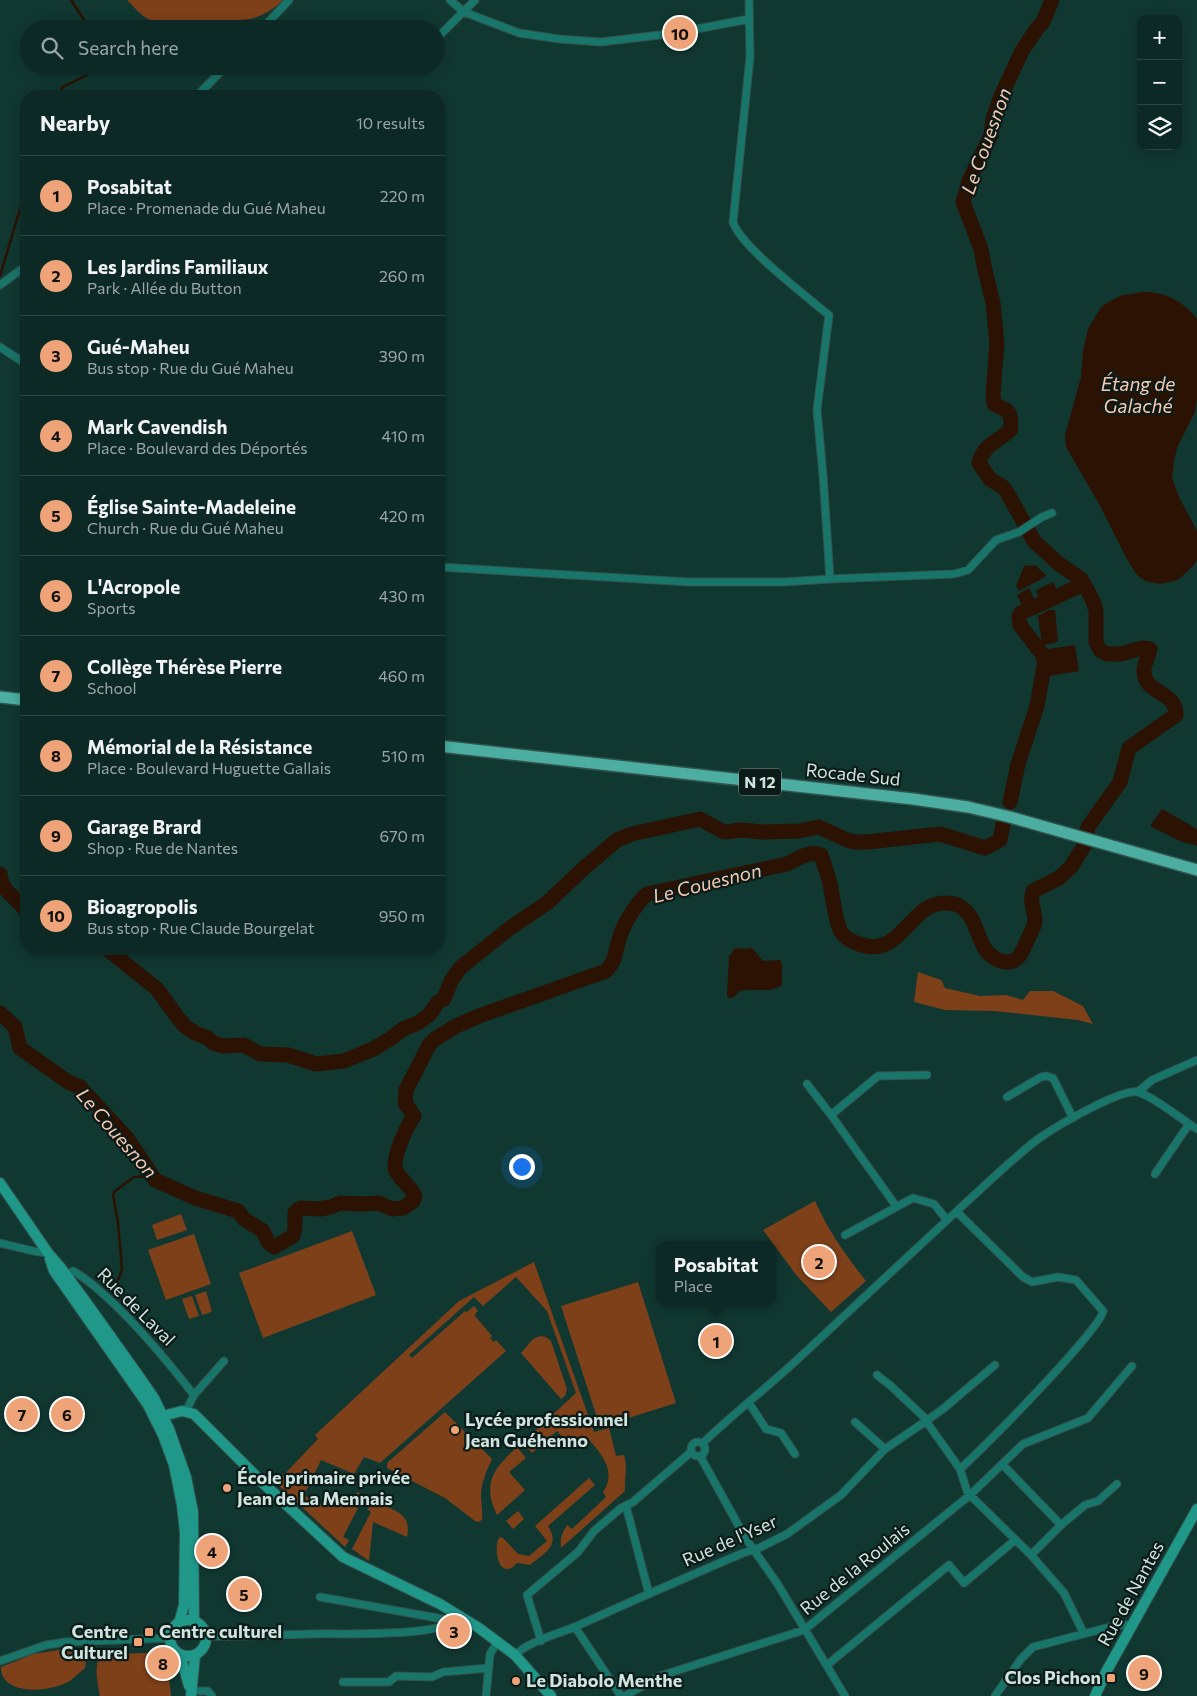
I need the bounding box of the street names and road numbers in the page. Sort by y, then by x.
street label: Rocade Sud [805,758,901,790]
road number: N 12 [739,769,781,796]
street label: Rue de Laval [93,1263,180,1350]
street label: Rue de l'Yser [679,1509,780,1571]
street label: Rue de la Roulais [795,1517,914,1619]
street label: Rue de Nantes [1092,1537,1168,1650]

